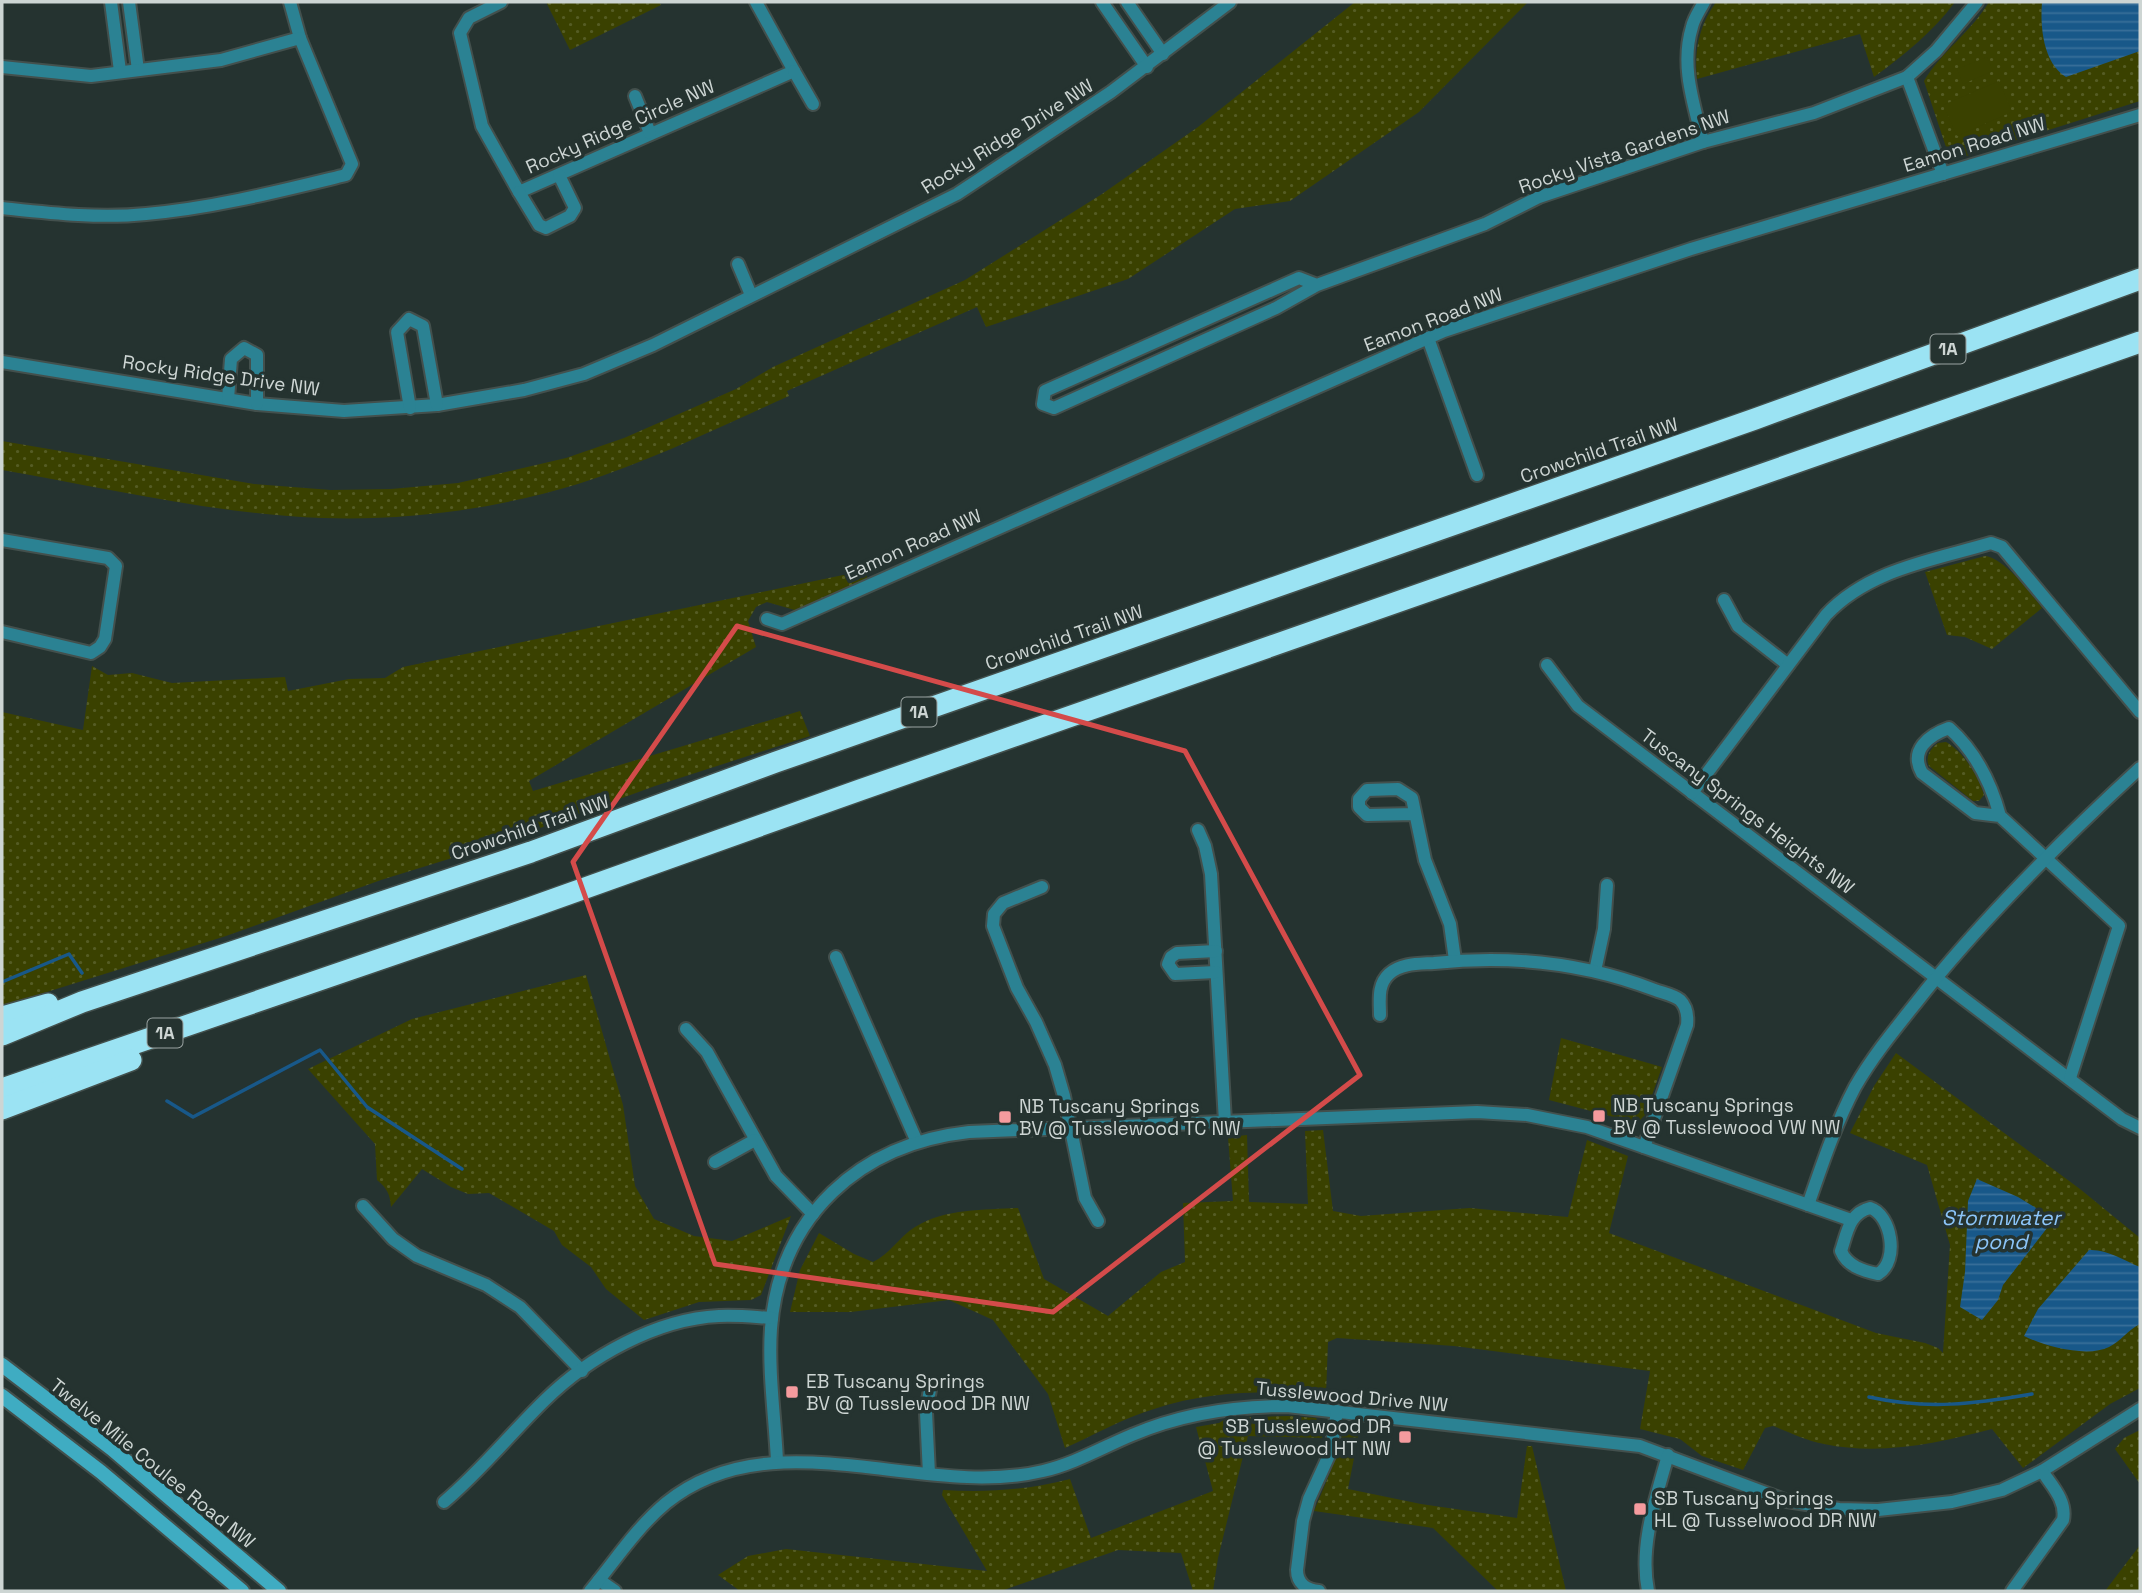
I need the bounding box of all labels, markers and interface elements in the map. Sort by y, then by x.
street label: Rocky Ridge Drive NW [916,73,1098,200]
street label: Rocky Ridge Circle NW [522,74,719,179]
street label: Rocky Vista Gardens NW [1515,104,1733,199]
street label: Eamon Road NW [1900,111,2048,178]
street label: Eamon Road NW [1360,281,1506,357]
road number: 1A [1930,334,1966,363]
street label: Rocky Ridge Drive NW [121,349,321,402]
street label: Crowchild Trail NW [1517,412,1681,489]
street label: Eamon Road NW [841,503,985,586]
street label: Crowchild Trail NW [982,599,1146,676]
road number: 1A [902,698,936,726]
street label: Tuscany Springs Heights NW [1636,723,1859,900]
street label: Crowchild Trail NW [448,789,612,866]
road number: 1A [148,1018,182,1048]
place label: NB Tuscany Springs BV @ Tusslewood VW NW [1613,1093,1840,1140]
place label: NB Tuscany Springs BV @ Tusslewood TC NW [1019,1094,1241,1141]
marker: NB Tuscany Springs BV @ Tusslewood VW NW [1591,1108,1607,1124]
marker: NB Tuscany Springs BV @ Tusslewood TC NW [997,1109,1013,1125]
water label: Stormwater pond [1942,1204,2062,1255]
place label: EB Tuscany Springs BV @ Tusslewood DR NW [806,1369,1030,1416]
street label: Twelve Mile Coulee Road NW [45,1373,260,1554]
street label: Tusslewood Drive NW [1255,1376,1449,1417]
marker: EB Tuscany Springs BV @ Tusslewood DR NW [784,1384,800,1400]
place label: SB Tusslewood DR @ Tusslewood HT NW [1197,1414,1391,1461]
marker: SB Tusslewood DR @ Tusslewood HT NW [1397,1429,1413,1445]
place label: SB Tuscany Springs HL @ Tusselwood DR NW [1654,1486,1877,1533]
marker: SB Tuscany Springs HL @ Tusselwood DR NW [1632,1501,1648,1517]

